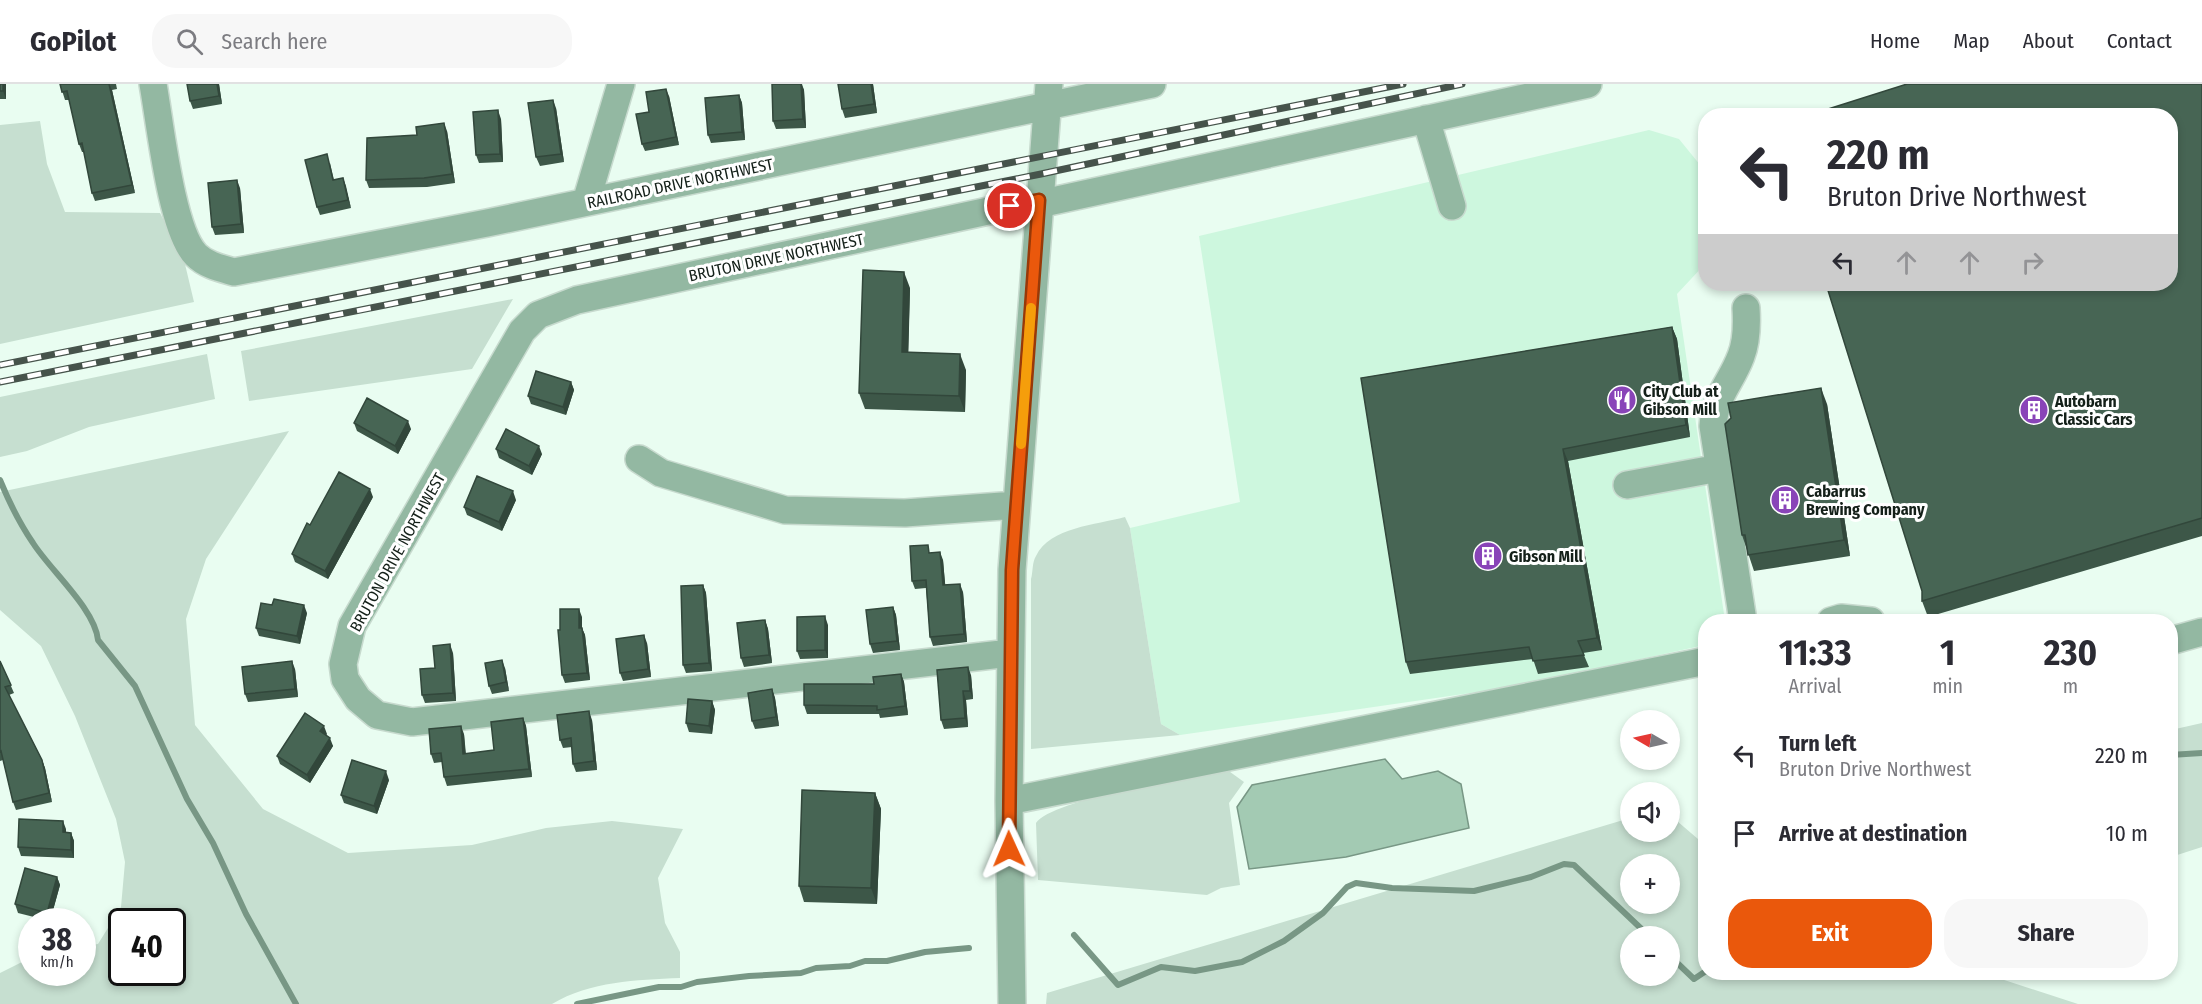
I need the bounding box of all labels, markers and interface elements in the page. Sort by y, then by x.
search box [152,14,572,68]
text: GoPilot [30,25,116,58]
icon: search [173,25,206,58]
text: Search here [221,28,327,55]
text: Home [1870,28,1920,54]
text: Map [1953,28,1990,54]
text: About [2023,28,2074,54]
text: Contact [2107,28,2172,54]
text: 220 m [1827,130,1930,180]
icon: left [1728,132,1806,210]
street label: RAILROAD DRIVE NORTHWEST [585,154,775,212]
pin [984,180,1035,231]
text: Bruton Drive Northwest [1827,181,2086,213]
icon: arrive [993,189,1026,222]
street label: BRUTON DRIVE NORTHWEST [687,230,866,285]
icon: left [1827,246,1860,279]
icon: ahead [1890,246,1923,279]
icon: ahead [1953,246,1986,279]
icon: right [2016,246,2049,279]
place label: City Club at Gibson Mill [1643,382,1719,419]
restaurant icon: City Club at Gibson Mill [1606,384,1638,416]
place label: Autobarn Classic Cars [2054,392,2133,429]
building icon: Autobarn Classic Cars [2018,394,2050,426]
street label: BRUTON DRIVE NORTHWEST [346,469,449,635]
place label: Cabarrus Brewing Company [1806,482,1925,519]
building icon: Cabarrus Brewing Company [1769,484,1801,516]
building icon: Gibson Mill [1472,540,1504,572]
place label: Gibson Mill [1509,547,1584,566]
text: 11:33 [1779,631,1851,675]
text: 1 [1940,631,1955,675]
text: 230 [2044,631,2097,675]
text: Arrival [1789,674,1842,698]
text: min [1932,674,1963,698]
text: m [2063,674,2078,698]
north arrow [1620,710,1680,770]
map controls [1620,710,1680,986]
text: Turn left [1779,730,1857,757]
icon: left [1728,739,1761,772]
text: 220 m [2095,742,2148,769]
text: Bruton Drive Northwest [1779,757,1971,781]
button: sound [1620,782,1680,842]
position arrow [977,817,1041,881]
icon: arrive [1728,817,1761,850]
text: Arrive at destination [1779,820,1967,847]
text: 10 m [2106,820,2148,847]
button: + [1620,854,1680,914]
button: Exit [1728,899,1932,968]
button: Share [1944,899,2148,968]
speed limit sign: 40 [108,908,186,986]
text: 38 [42,922,72,958]
button: − [1620,926,1680,986]
text: km/h [40,953,74,971]

